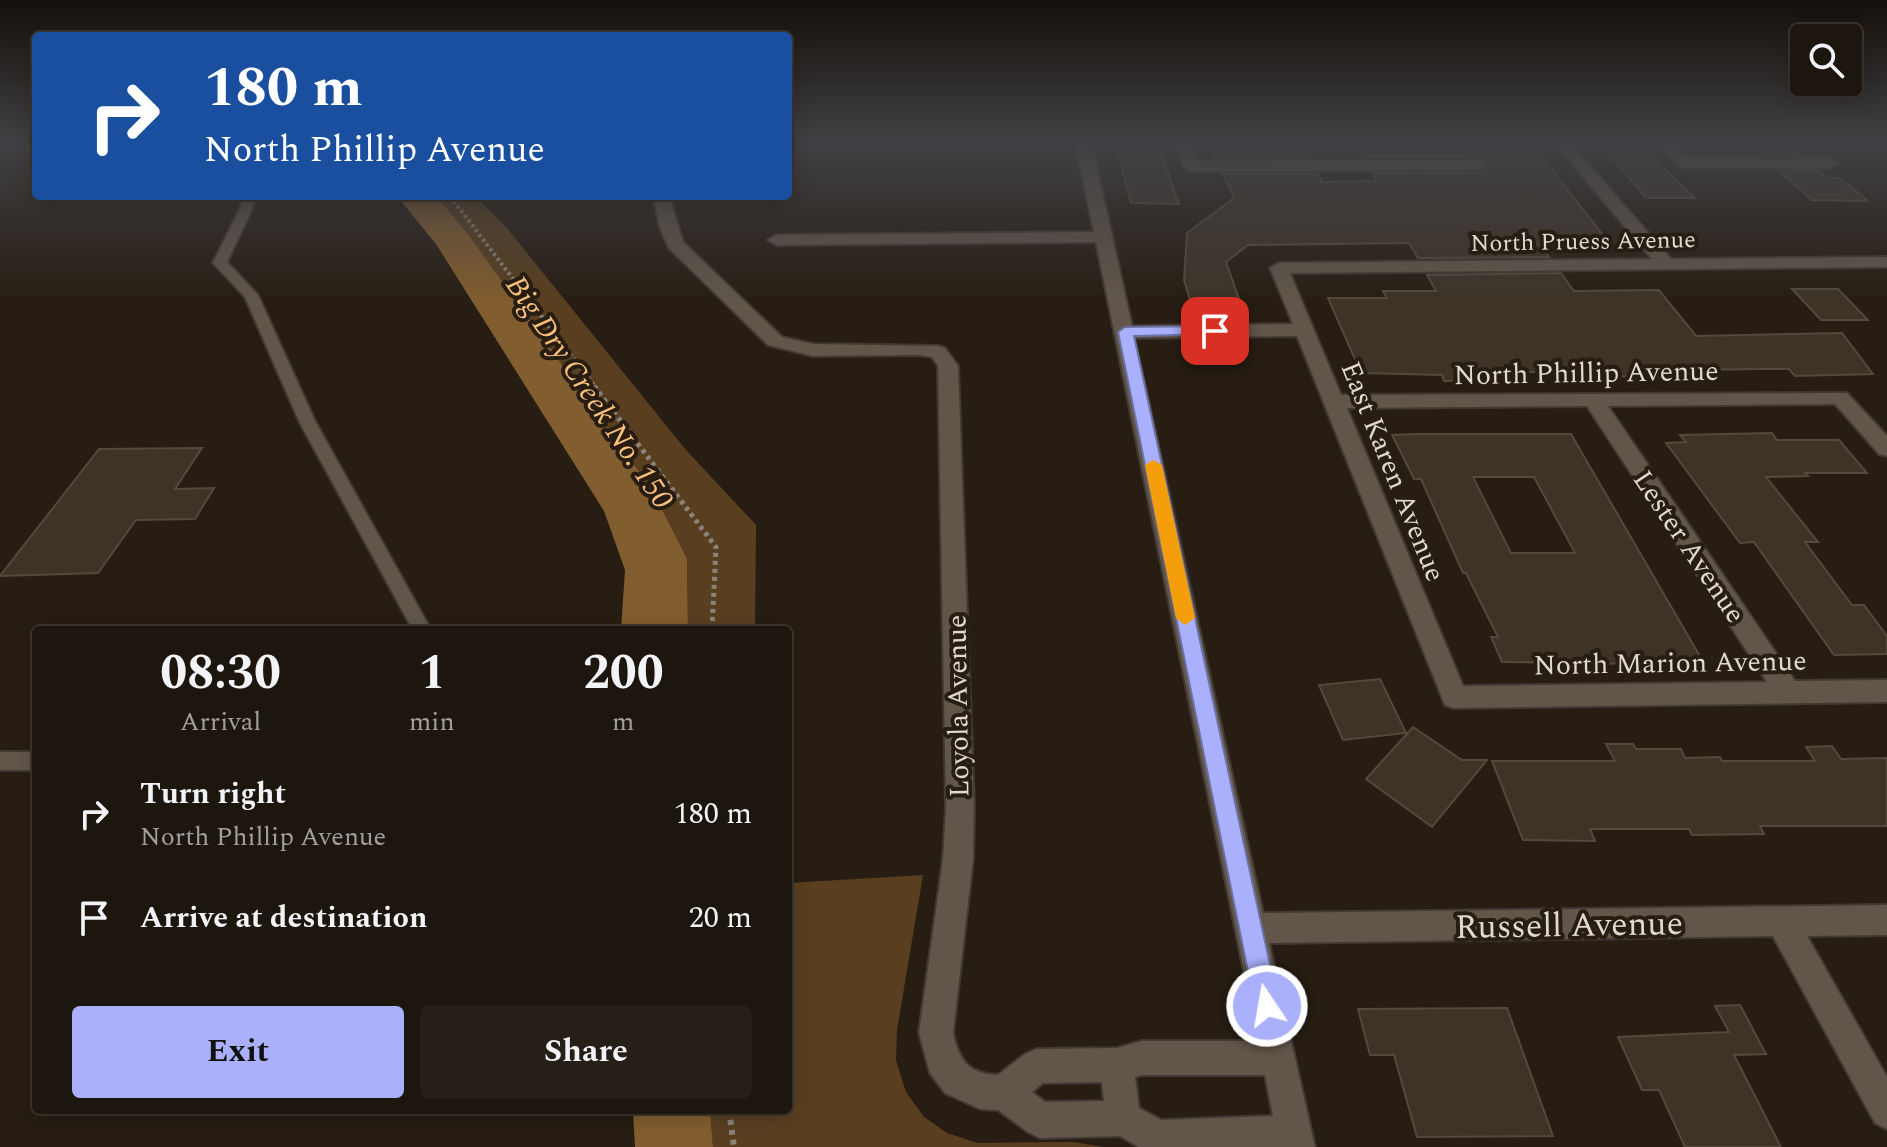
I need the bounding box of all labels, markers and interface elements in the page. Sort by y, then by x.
map controls [1790,24,1862,96]
button: search [1790,24,1862,96]
text: 180 m [204,46,363,131]
icon: right [72,64,176,168]
text: North Phillip Avenue [204,123,545,178]
street label: North Pruess Avenue [1470,222,1696,262]
water label: Big Dry Creek No. 150 [493,266,685,519]
pin [1181,297,1249,365]
icon: arrive [1193,309,1237,353]
street label: North Phillip Avenue [1453,350,1719,397]
street label: East Karen Avenue [1329,355,1456,588]
street label: Lester Avenue [1621,461,1756,632]
street label: Loyola Avenue [935,614,982,798]
text: 08:30 [160,637,281,710]
text: 1 [418,637,445,710]
text: 200 [583,637,664,710]
street label: North Marion Avenue [1533,640,1807,687]
text: Arrival [180,702,261,742]
text: min [409,702,455,742]
text: m [612,702,634,742]
text: Turn right [140,771,286,817]
text: 180 m [674,791,752,837]
icon: right [72,792,116,836]
text: North Phillip Avenue [140,817,386,857]
text: Arrive at destination [140,895,427,941]
text: 20 m [689,895,752,941]
icon: arrive [72,896,116,940]
street label: Russell Avenue [1455,898,1683,954]
position arrow [1225,964,1309,1048]
button: Exit [72,1006,404,1098]
button: Share [420,1006,752,1098]

